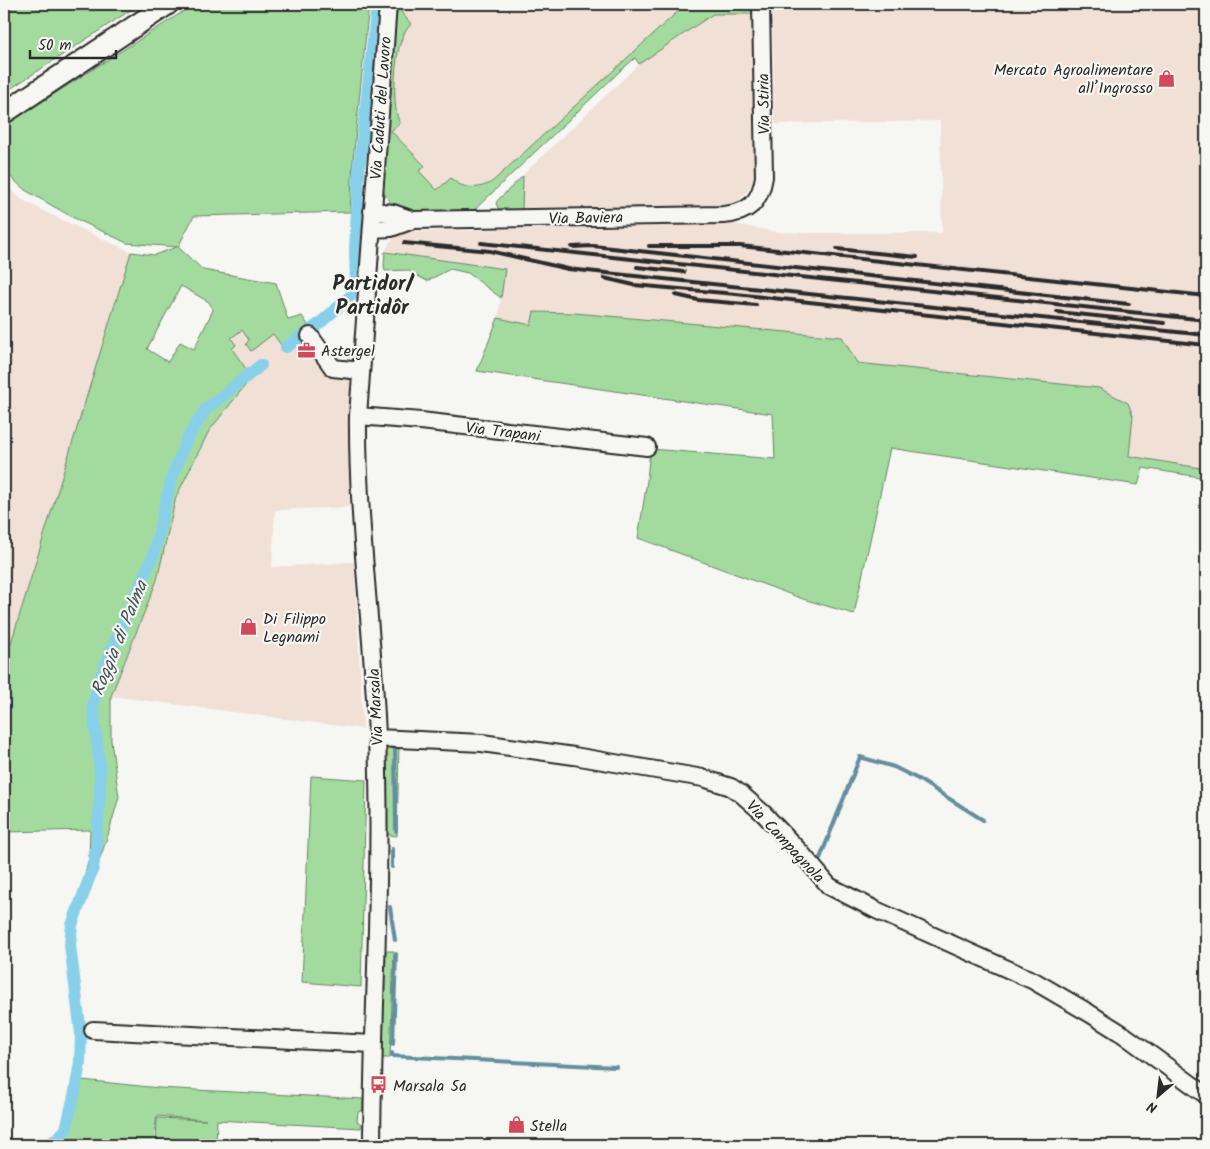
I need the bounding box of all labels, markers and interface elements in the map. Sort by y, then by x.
scale bar [30,28,116,60]
text: 50 m [38,34,72,58]
street label: Via Caduti del Lavoro [364,36,399,181]
place label: Mercato Agroalimentare all’Ingrosso [994,58,1153,101]
shop icon: Mercato Agroalimentare all’Ingrosso [1157,68,1177,88]
street label: Via Stiria [751,73,778,135]
street label: Via Baviera [549,205,623,232]
district label: Partidor/ Partidôr [332,268,415,325]
place label: Astergel [321,339,375,364]
office icon: Astergel [297,340,317,360]
street label: Via Trapani [464,416,543,450]
water label: Roggia di Palma [84,575,157,700]
place label: Di Filippo Legnami [263,607,326,650]
shop icon: Di Filippo Legnami [239,617,259,637]
street label: Via Marsala [362,668,391,746]
street label: Via Campagnola [740,795,830,889]
north arrow [1132,1072,1182,1122]
place label: Marsala 5a [393,1074,467,1099]
bus stop icon: Marsala 5a [369,1075,389,1095]
text: N [1143,1095,1161,1118]
place label: Stella [530,1114,567,1139]
shop icon: Stella [506,1115,526,1135]

